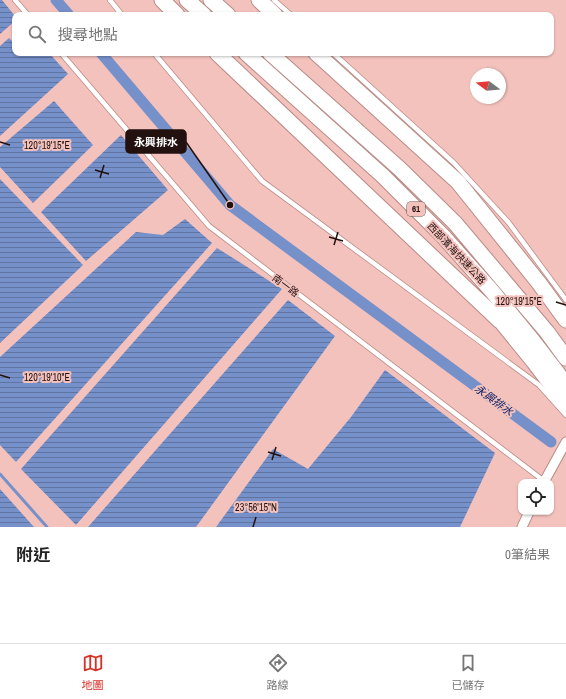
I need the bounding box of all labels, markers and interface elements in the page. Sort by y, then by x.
search box [12,12,554,56]
icon: search [26,23,48,45]
text: 搜尋地點 [58,24,118,45]
north arrow [470,68,506,104]
callout: 永興排水 [126,130,186,153]
text: 永興排水 [134,135,178,149]
text: 120°19'15"E [24,139,70,152]
road number: 61 [407,202,425,216]
street label: 西部濱海快速公路 [425,220,489,287]
street label: 南一路 [270,271,302,300]
text: 120°19'15"E [496,295,542,308]
text: 120°19'10"E [24,371,70,384]
water label: 永興排水 [472,381,517,419]
map controls [518,479,554,515]
button: locate [518,479,554,515]
text: 23°56'15"N [235,501,277,514]
text: 附近 [16,543,50,566]
text: 0筆結果 [505,546,550,563]
tab: 地圖 [82,652,104,692]
tab: 路線 [267,652,289,692]
tab: 已儲存 [452,652,485,692]

